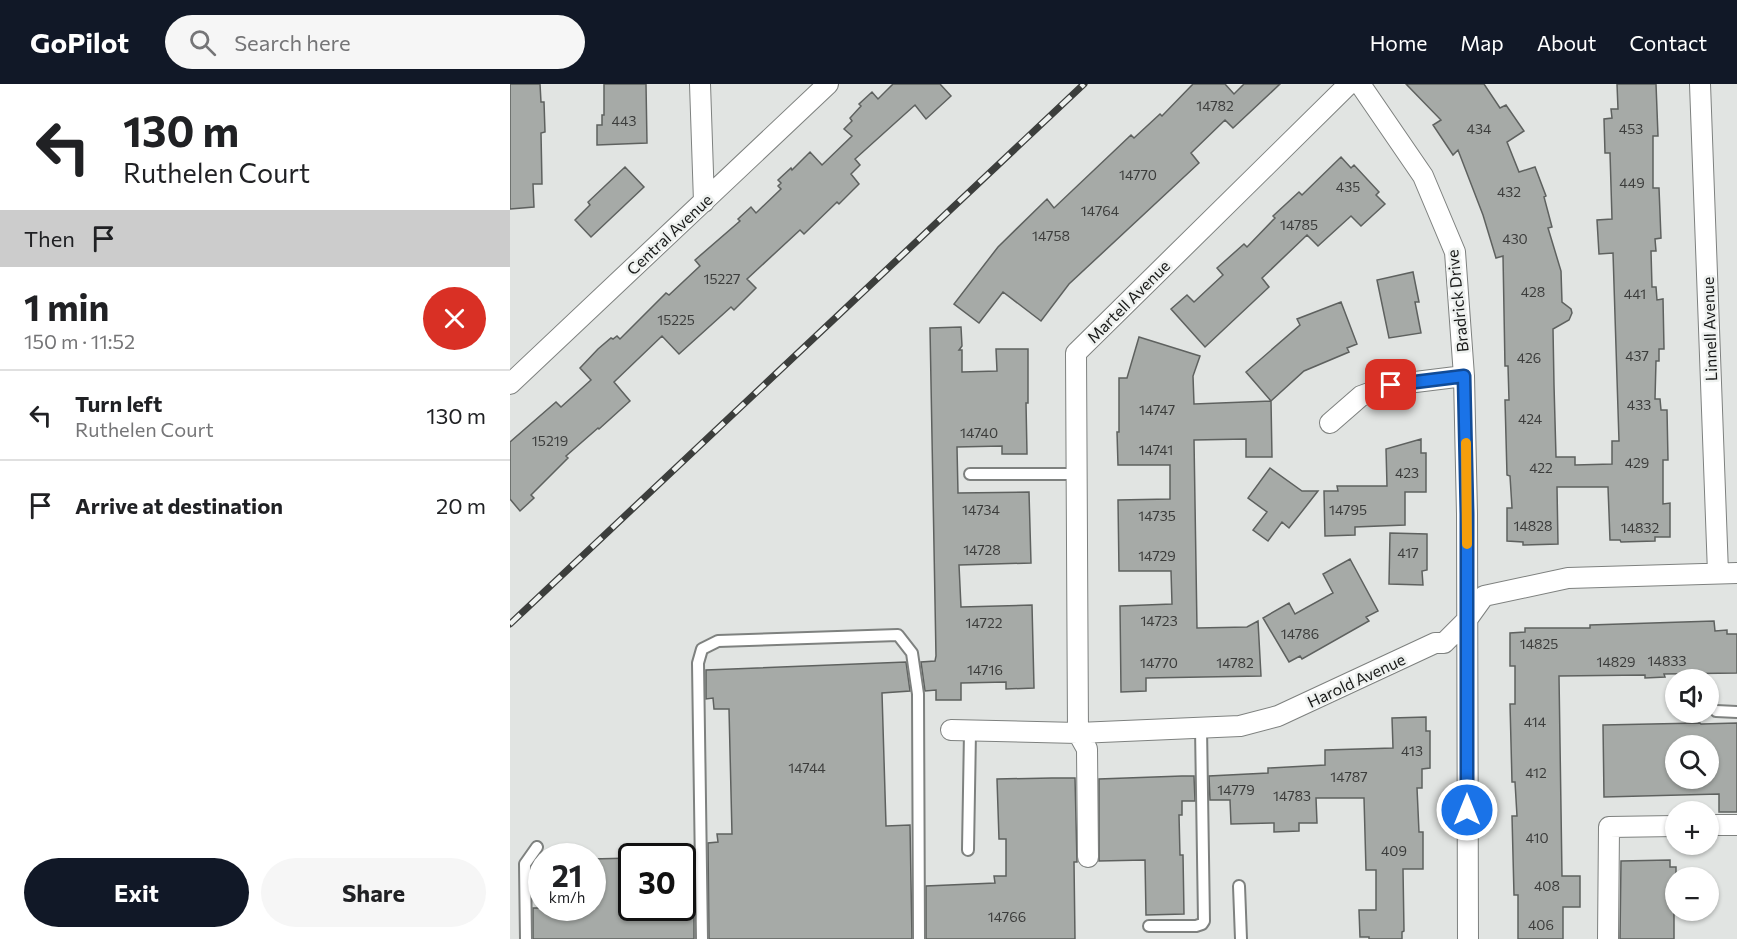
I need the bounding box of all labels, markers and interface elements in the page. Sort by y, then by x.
search box [165,15,585,69]
text: GoPilot [30,25,129,59]
icon: search [186,26,219,59]
text: Search here [234,29,351,56]
text: Home [1370,30,1427,55]
text: Map [1460,30,1504,55]
text: About [1537,30,1596,55]
text: Contact [1629,30,1707,55]
house number: 14782 [1196,97,1234,114]
text: 130 m [123,104,239,156]
icon: left [24,108,102,186]
house number: 443 [612,112,636,129]
house number: 434 [1467,120,1492,137]
house number: 453 [1619,120,1643,137]
text: Ruthelen Court [123,156,310,189]
house number: 14770 [1119,166,1157,183]
house number: 449 [1619,174,1645,191]
house number: 435 [1336,178,1360,195]
house number: 432 [1497,183,1521,200]
street label: Central Avenue [622,189,716,279]
house number: 14764 [1081,202,1120,219]
house number: 14785 [1280,216,1318,233]
icon: arrive [87,222,120,255]
text: Then [24,225,75,252]
house number: 14758 [1032,227,1070,244]
house number: 430 [1502,230,1528,247]
street label: Bradrick Drive [1442,249,1472,353]
street label: Martell Avenue [1083,256,1173,346]
house number: 15227 [704,270,740,287]
street label: Linnell Avenue [1698,276,1720,382]
house number: 428 [1521,283,1545,300]
text: 1 min [24,284,109,328]
house number: 441 [1624,285,1646,302]
button: close [423,287,486,350]
house number: 15225 [657,311,695,328]
text: 150 m · 11:52 [24,329,135,353]
house number: 437 [1625,347,1649,364]
house number: 426 [1517,349,1541,366]
pin [1365,359,1416,410]
icon: arrive [1374,368,1407,401]
text: Turn left [75,390,162,417]
house number: 433 [1627,396,1651,413]
icon: left [24,399,57,432]
house number: 14747 [1139,401,1175,418]
text: 130 m [426,402,486,429]
house number: 424 [1518,410,1543,427]
text: Ruthelen Court [75,417,214,441]
house number: 14740 [960,424,998,441]
house number: 15219 [532,432,568,449]
house number: 14741 [1139,441,1173,458]
house number: 429 [1625,454,1649,471]
house number: 422 [1529,459,1553,476]
house number: 423 [1395,464,1419,481]
icon: arrive [24,489,57,522]
text: Arrive at destination [75,492,283,519]
text: 20 m [436,492,486,519]
house number: 14734 [962,501,1001,518]
house number: 14795 [1329,501,1367,518]
house number: 14735 [1138,507,1176,524]
house number: 14828 [1513,517,1553,534]
house number: 14832 [1621,519,1660,536]
house number: 14728 [963,541,1001,558]
house number: 417 [1397,544,1419,561]
house number: 14729 [1138,547,1176,564]
house number: 14723 [1140,612,1178,629]
house number: 14722 [965,614,1003,631]
house number: 14786 [1281,625,1319,642]
house number: 14825 [1520,635,1558,652]
street label: Harold Avenue [1304,649,1408,711]
house number: 14833 [1648,652,1686,669]
house number: 14829 [1596,653,1636,670]
house number: 14770 [1140,654,1178,671]
house number: 14782 [1216,654,1254,671]
house number: 14716 [967,661,1003,678]
map controls [1665,669,1719,921]
button: sound [1665,669,1719,723]
house number: 414 [1524,713,1547,730]
button: search [1665,735,1719,789]
house number: 413 [1401,742,1423,759]
house number: 14744 [788,759,826,776]
house number: 412 [1525,764,1547,781]
house number: 14787 [1330,768,1368,785]
position arrow [1435,778,1499,842]
house number: 14779 [1217,781,1255,798]
house number: 14783 [1273,787,1311,804]
button: + [1665,801,1719,855]
house number: 410 [1525,829,1549,846]
house number: 409 [1381,842,1407,859]
speed limit sign: 30 [618,843,696,921]
text: 21 [552,856,582,893]
button: Exit [24,858,249,927]
button: Share [261,858,486,927]
button: − [1665,867,1719,921]
house number: 408 [1534,877,1560,894]
text: km/h [549,888,585,906]
house number: 14766 [988,908,1026,925]
house number: 406 [1528,916,1554,933]

